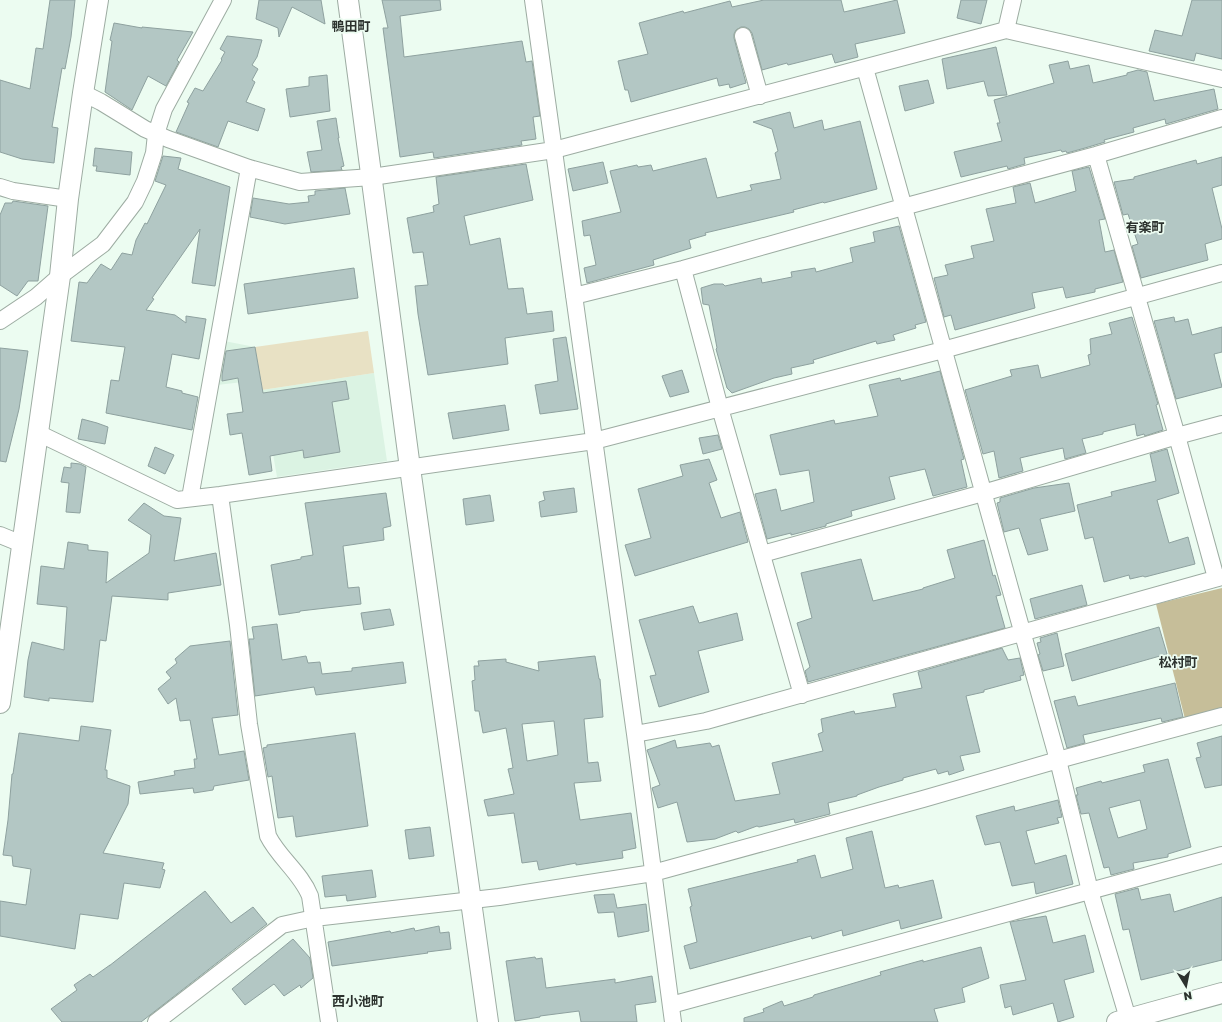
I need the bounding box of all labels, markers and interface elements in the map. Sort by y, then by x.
district label: 鴨田町 [331,18,371,34]
district label: 有楽町 [1125,219,1165,235]
district label: 松村町 [1158,654,1198,670]
north arrow [1166,966,1206,1006]
text: N [1183,989,1193,1003]
district label: 西小池町 [332,993,384,1009]

